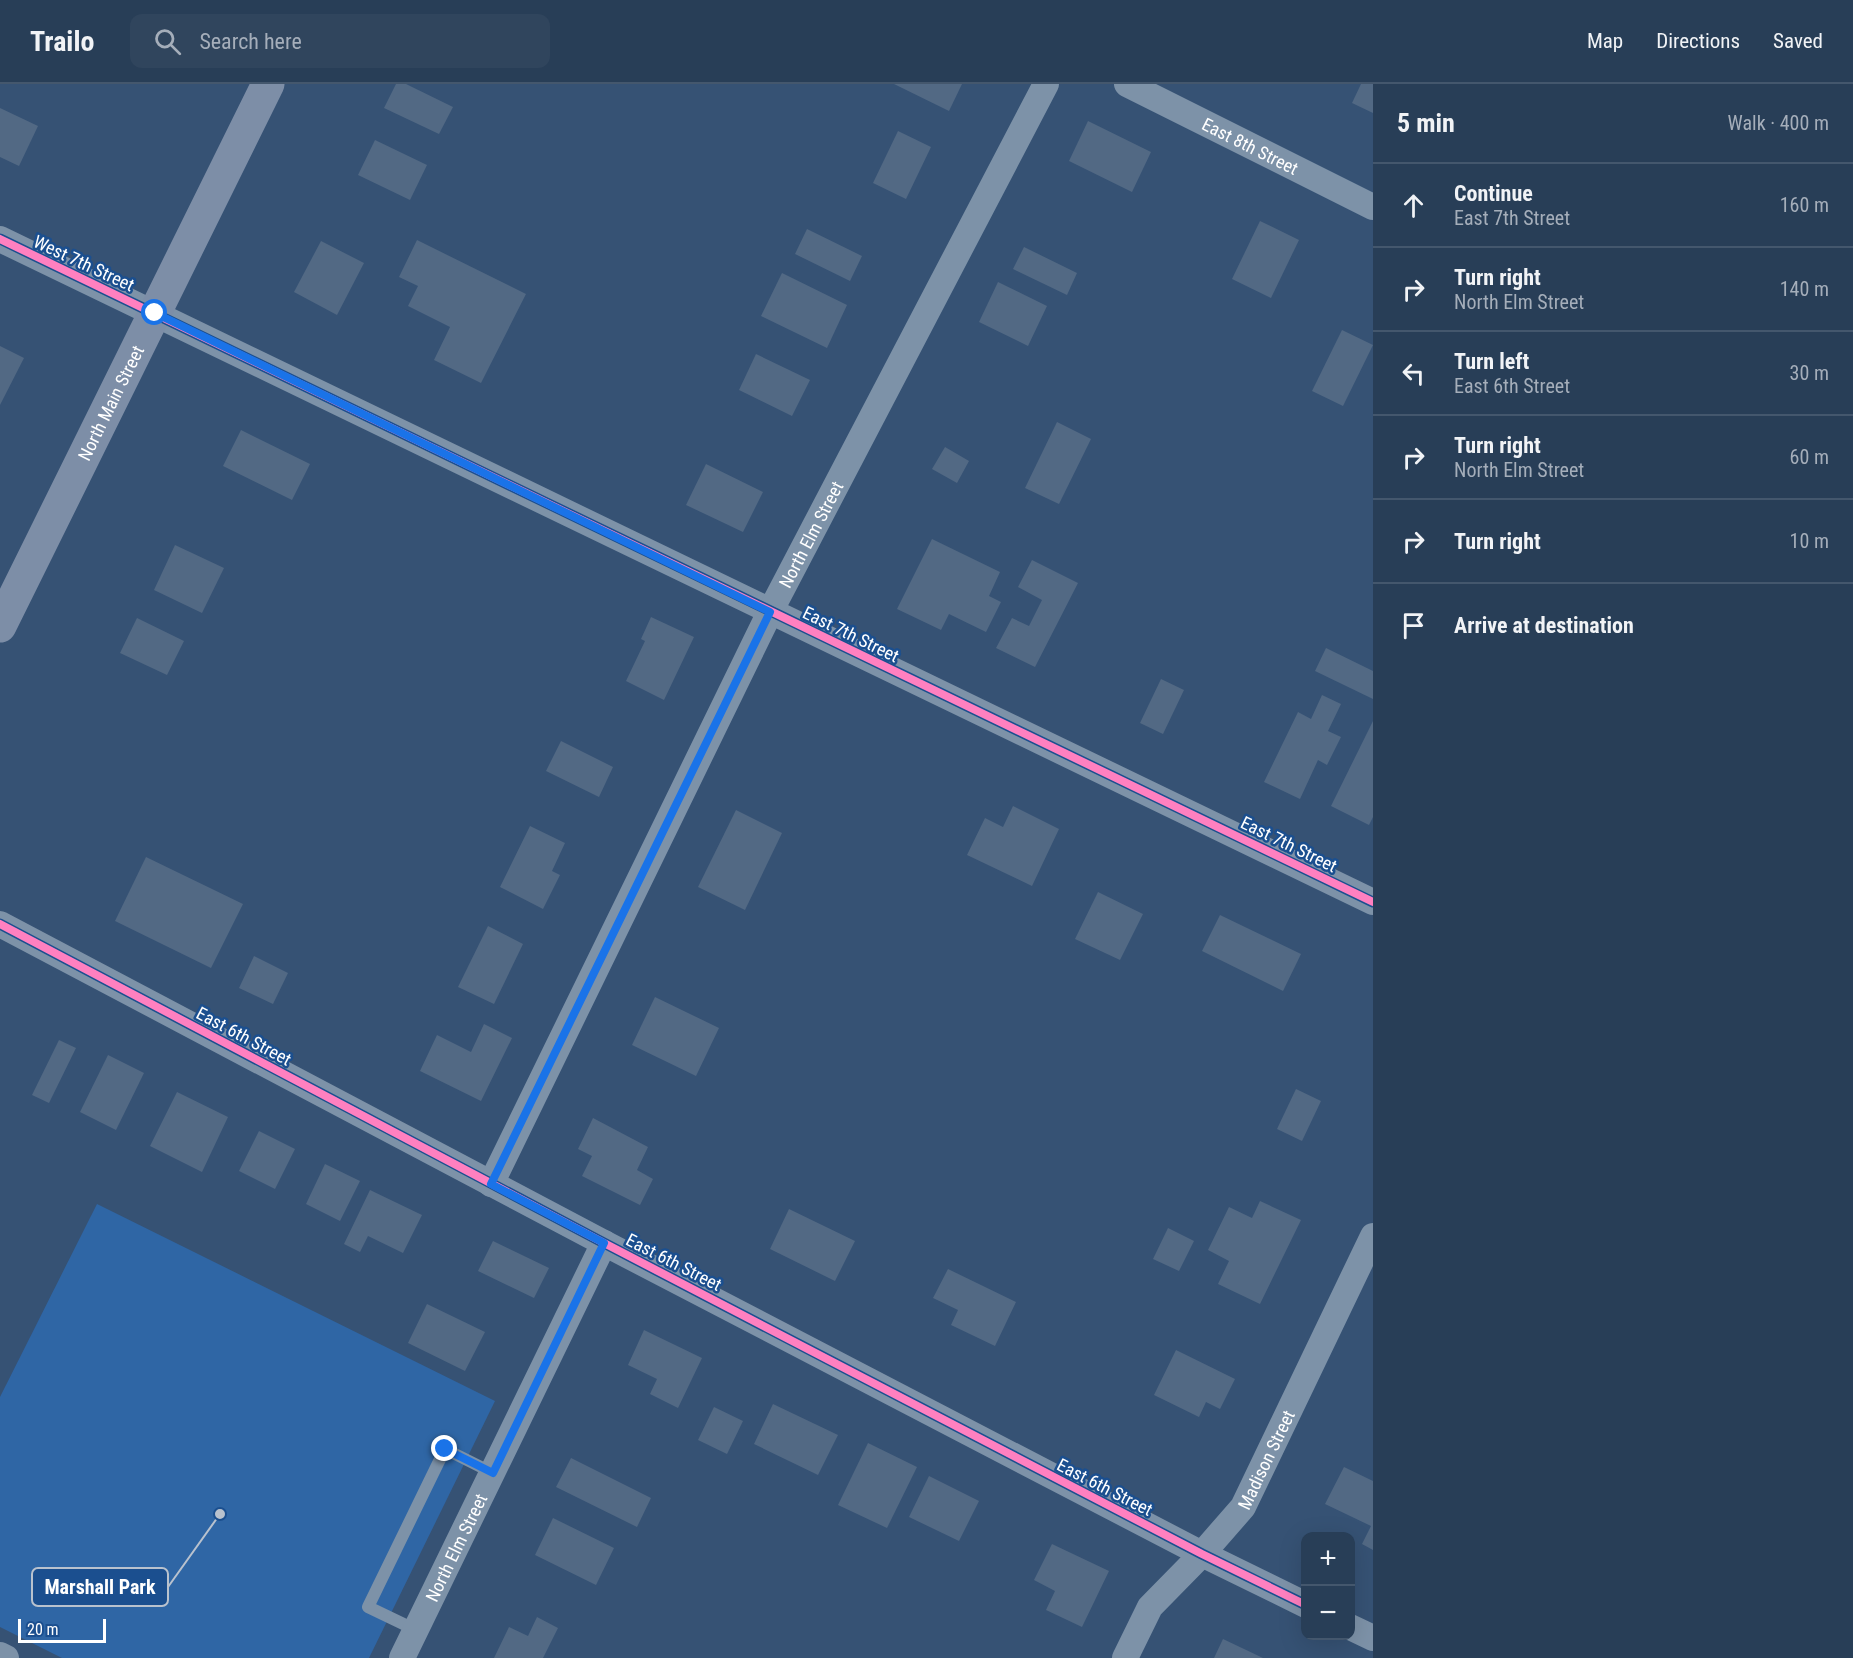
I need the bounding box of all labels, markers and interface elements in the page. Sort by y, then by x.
search box [130,14,550,68]
text: Trailo [30,25,94,58]
icon: search [151,25,184,58]
text: Search here [199,29,302,54]
text: Map [1587,29,1623,53]
text: Directions [1656,29,1740,53]
text: Saved [1773,29,1823,53]
text: 5 min [1397,108,1455,138]
text: Walk · 400 m [1728,111,1829,135]
street label: East 8th Street [1199,113,1302,178]
text: Continue [1454,181,1533,206]
icon: ahead [1397,189,1430,222]
text: 160 m [1780,193,1829,217]
text: East 7th Street [1454,206,1570,230]
street label: West 7th Street [30,231,138,295]
text: Turn right [1454,265,1541,290]
icon: right [1397,273,1430,306]
text: 140 m [1780,277,1829,301]
text: North Elm Street [1454,290,1584,314]
route start [141,299,167,325]
street label: North Main Street [73,342,148,464]
text: Turn left [1454,349,1529,374]
icon: left [1397,357,1430,390]
text: 30 m [1790,361,1829,385]
text: East 6th Street [1454,374,1570,398]
text: Turn right [1454,433,1541,458]
icon: right [1397,441,1430,474]
text: 60 m [1790,445,1829,469]
text: North Elm Street [1454,458,1584,482]
street label: North Elm Street [774,478,847,591]
icon: right [1397,525,1430,558]
text: Turn right [1454,529,1541,554]
text: 10 m [1790,529,1829,553]
street label: East 7th Street [799,602,903,666]
icon: arrive [1397,609,1430,642]
text: Arrive at destination [1454,613,1634,638]
street label: East 7th Street [1237,812,1341,876]
street label: East 6th Street [193,1002,295,1070]
street label: East 6th Street [623,1229,725,1295]
street label: Madison Street [1233,1407,1298,1513]
route end [431,1435,457,1461]
street label: East 6th Street [1054,1454,1156,1520]
street label: North Elm Street [421,1490,491,1605]
map controls [1301,1532,1355,1640]
button: + [1301,1532,1355,1586]
callout: Marshall Park [32,1568,168,1606]
text: Marshall Park [44,1575,156,1599]
button: − [1301,1586,1355,1640]
scale bar [18,1616,106,1644]
text: 20 m [27,1620,59,1639]

